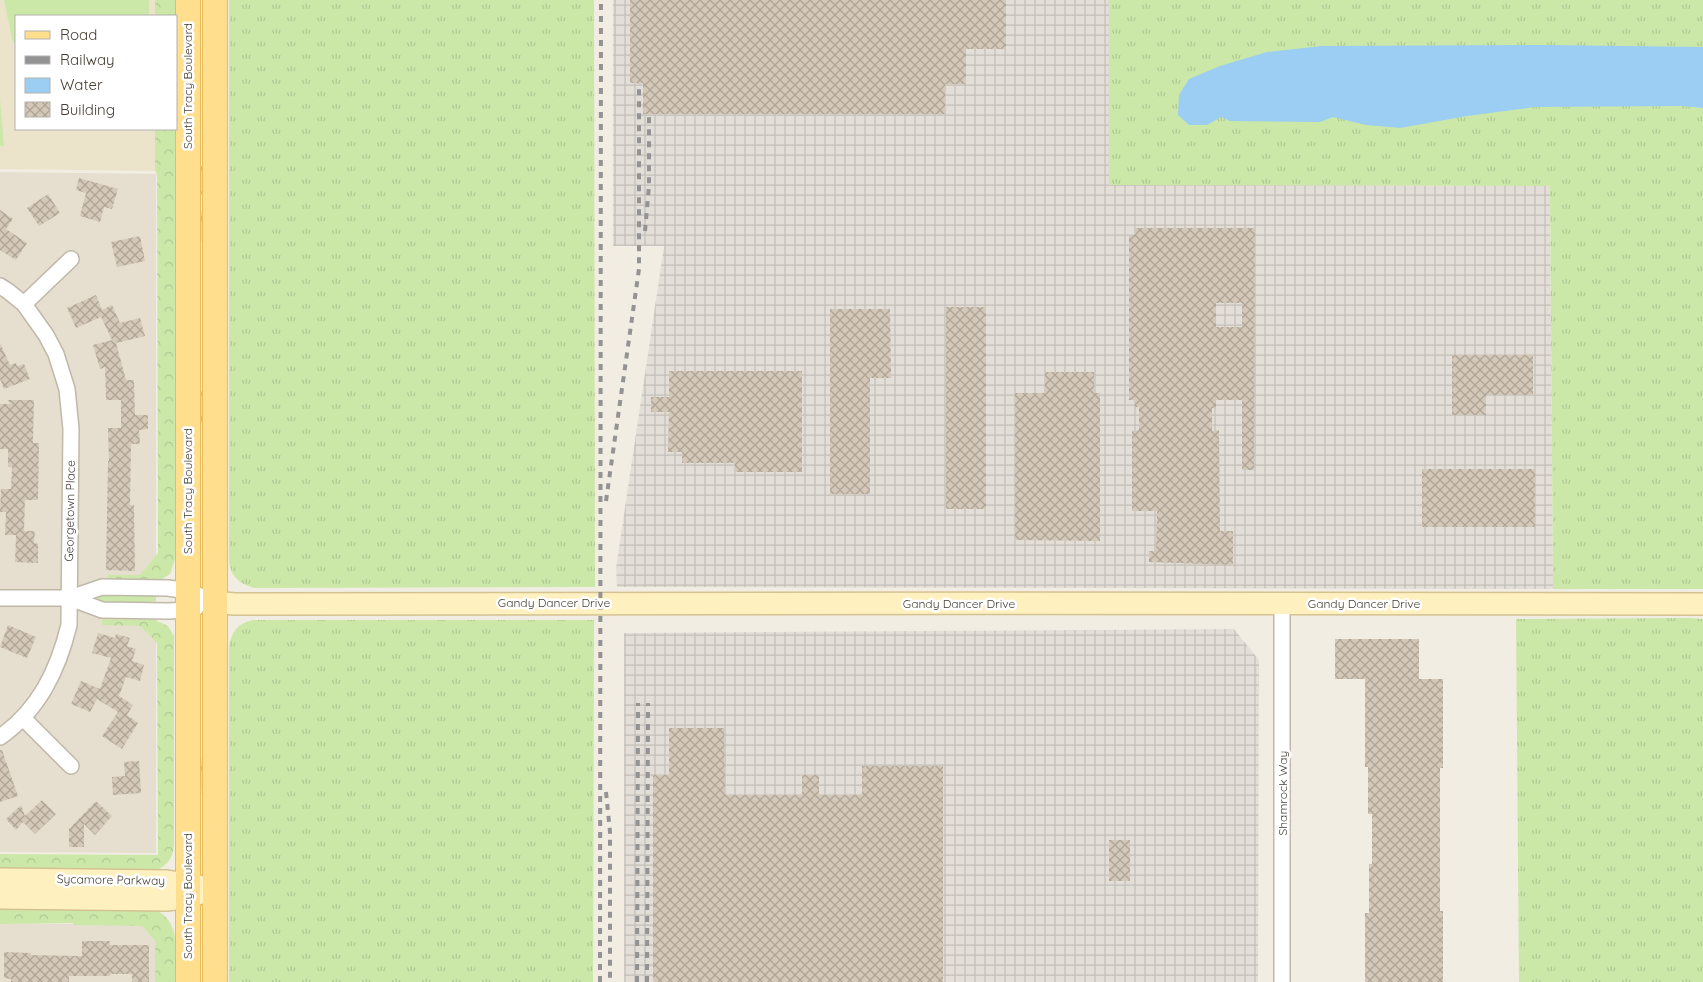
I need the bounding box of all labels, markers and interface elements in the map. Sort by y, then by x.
legend [15,15,178,130]
street label: South Tracy Boulevard [180,23,195,149]
text: Road [60,25,97,44]
text: Railway [60,50,115,69]
text: Water [60,75,103,94]
text: Building [60,100,115,119]
street label: South Tracy Boulevard [180,428,195,554]
street label: Georgetown Place [61,460,78,562]
street label: Gandy Dancer Drive [498,595,611,610]
street label: Gandy Dancer Drive [903,596,1016,611]
street label: Gandy Dancer Drive [1308,596,1421,611]
street label: Shamrock Way [1275,751,1290,835]
street label: South Tracy Boulevard [180,833,195,959]
street label: Sycamore Parkway [57,871,165,888]

